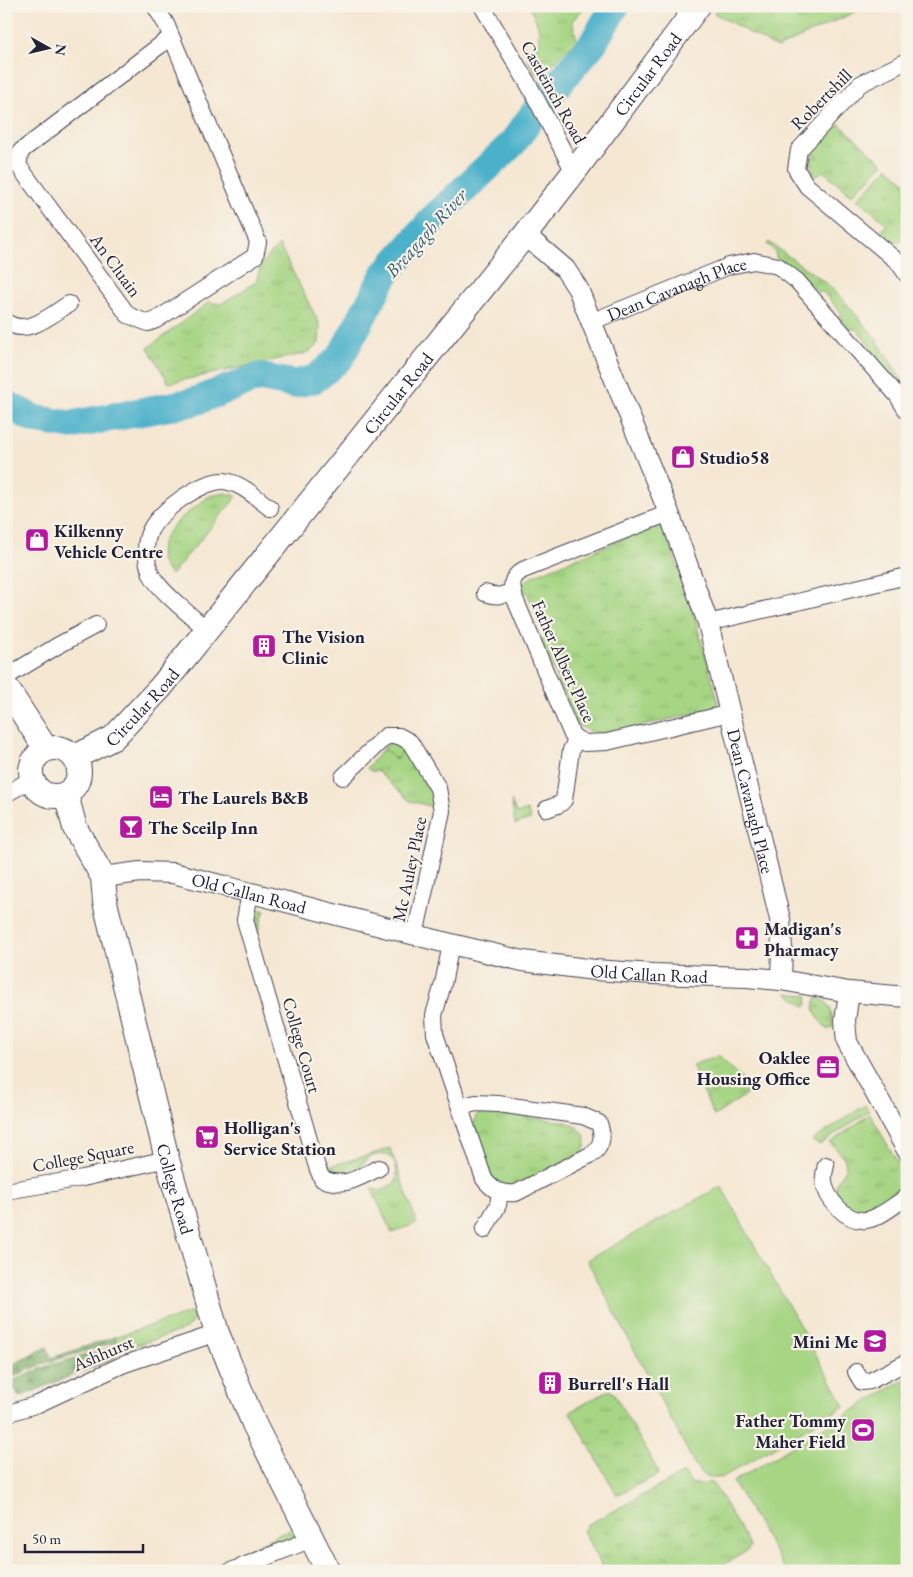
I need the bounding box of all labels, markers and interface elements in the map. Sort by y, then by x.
north arrow [22,22,72,72]
street label: Circular Road [608,27,687,120]
street label: Castleinch Road [516,36,592,148]
text: N [51,43,71,57]
street label: Robertshill [785,63,857,135]
water label: Breagagh River [379,183,473,283]
street label: An Cluain [85,228,147,302]
street label: Dean Cavanagh Place [603,251,748,326]
street label: Circular Road [358,347,438,439]
shop icon: Studio58 [670,444,696,470]
place label: Studio58 [700,446,769,469]
place label: Kilkenny Vehicle Centre [54,519,163,563]
shop icon: Kilkenny Vehicle Centre [24,527,50,553]
street label: Father Albert Place [527,596,601,726]
place label: The Vision Clinic [282,625,365,669]
building icon: The Vision Clinic [251,633,277,659]
street label: Circular Road [102,662,184,751]
street label: Dean Cavanagh Place [723,726,780,876]
hotel icon: The Laurels B&B [148,784,174,810]
place label: The Laurels B&B [178,786,308,809]
bar icon: The Sceilp Inn [118,814,144,840]
street label: Mc Auley Place [387,814,431,924]
place label: The Sceilp Inn [148,816,258,839]
street label: Old Callan Road [189,867,310,918]
place label: Madigan's Pharmacy [764,917,841,961]
pharmacy icon: Madigan's Pharmacy [734,925,760,951]
street label: Old Callan Road [590,958,709,987]
street label: College Court [277,995,327,1096]
place label: Oaklee Housing Office [697,1046,810,1090]
office icon: Oaklee Housing Office [815,1054,841,1080]
place label: Holligan's Service Station [224,1116,336,1160]
supermarket icon: Holligan's Service Station [194,1124,220,1150]
street label: College Square [30,1135,136,1177]
street label: College Road [152,1141,200,1238]
school or university icon: Mini Me [862,1328,888,1354]
street label: Ashhurst [68,1330,137,1376]
place label: Mini Me [793,1330,858,1353]
building icon: Burrell's Hall [537,1370,563,1396]
place label: Burrell's Hall [568,1372,669,1395]
place label: Father Tommy Maher Field [736,1409,846,1453]
sports icon: Father Tommy Maher Field [850,1417,876,1443]
scale bar [25,1522,142,1554]
text: 50 m [32,1529,61,1548]

